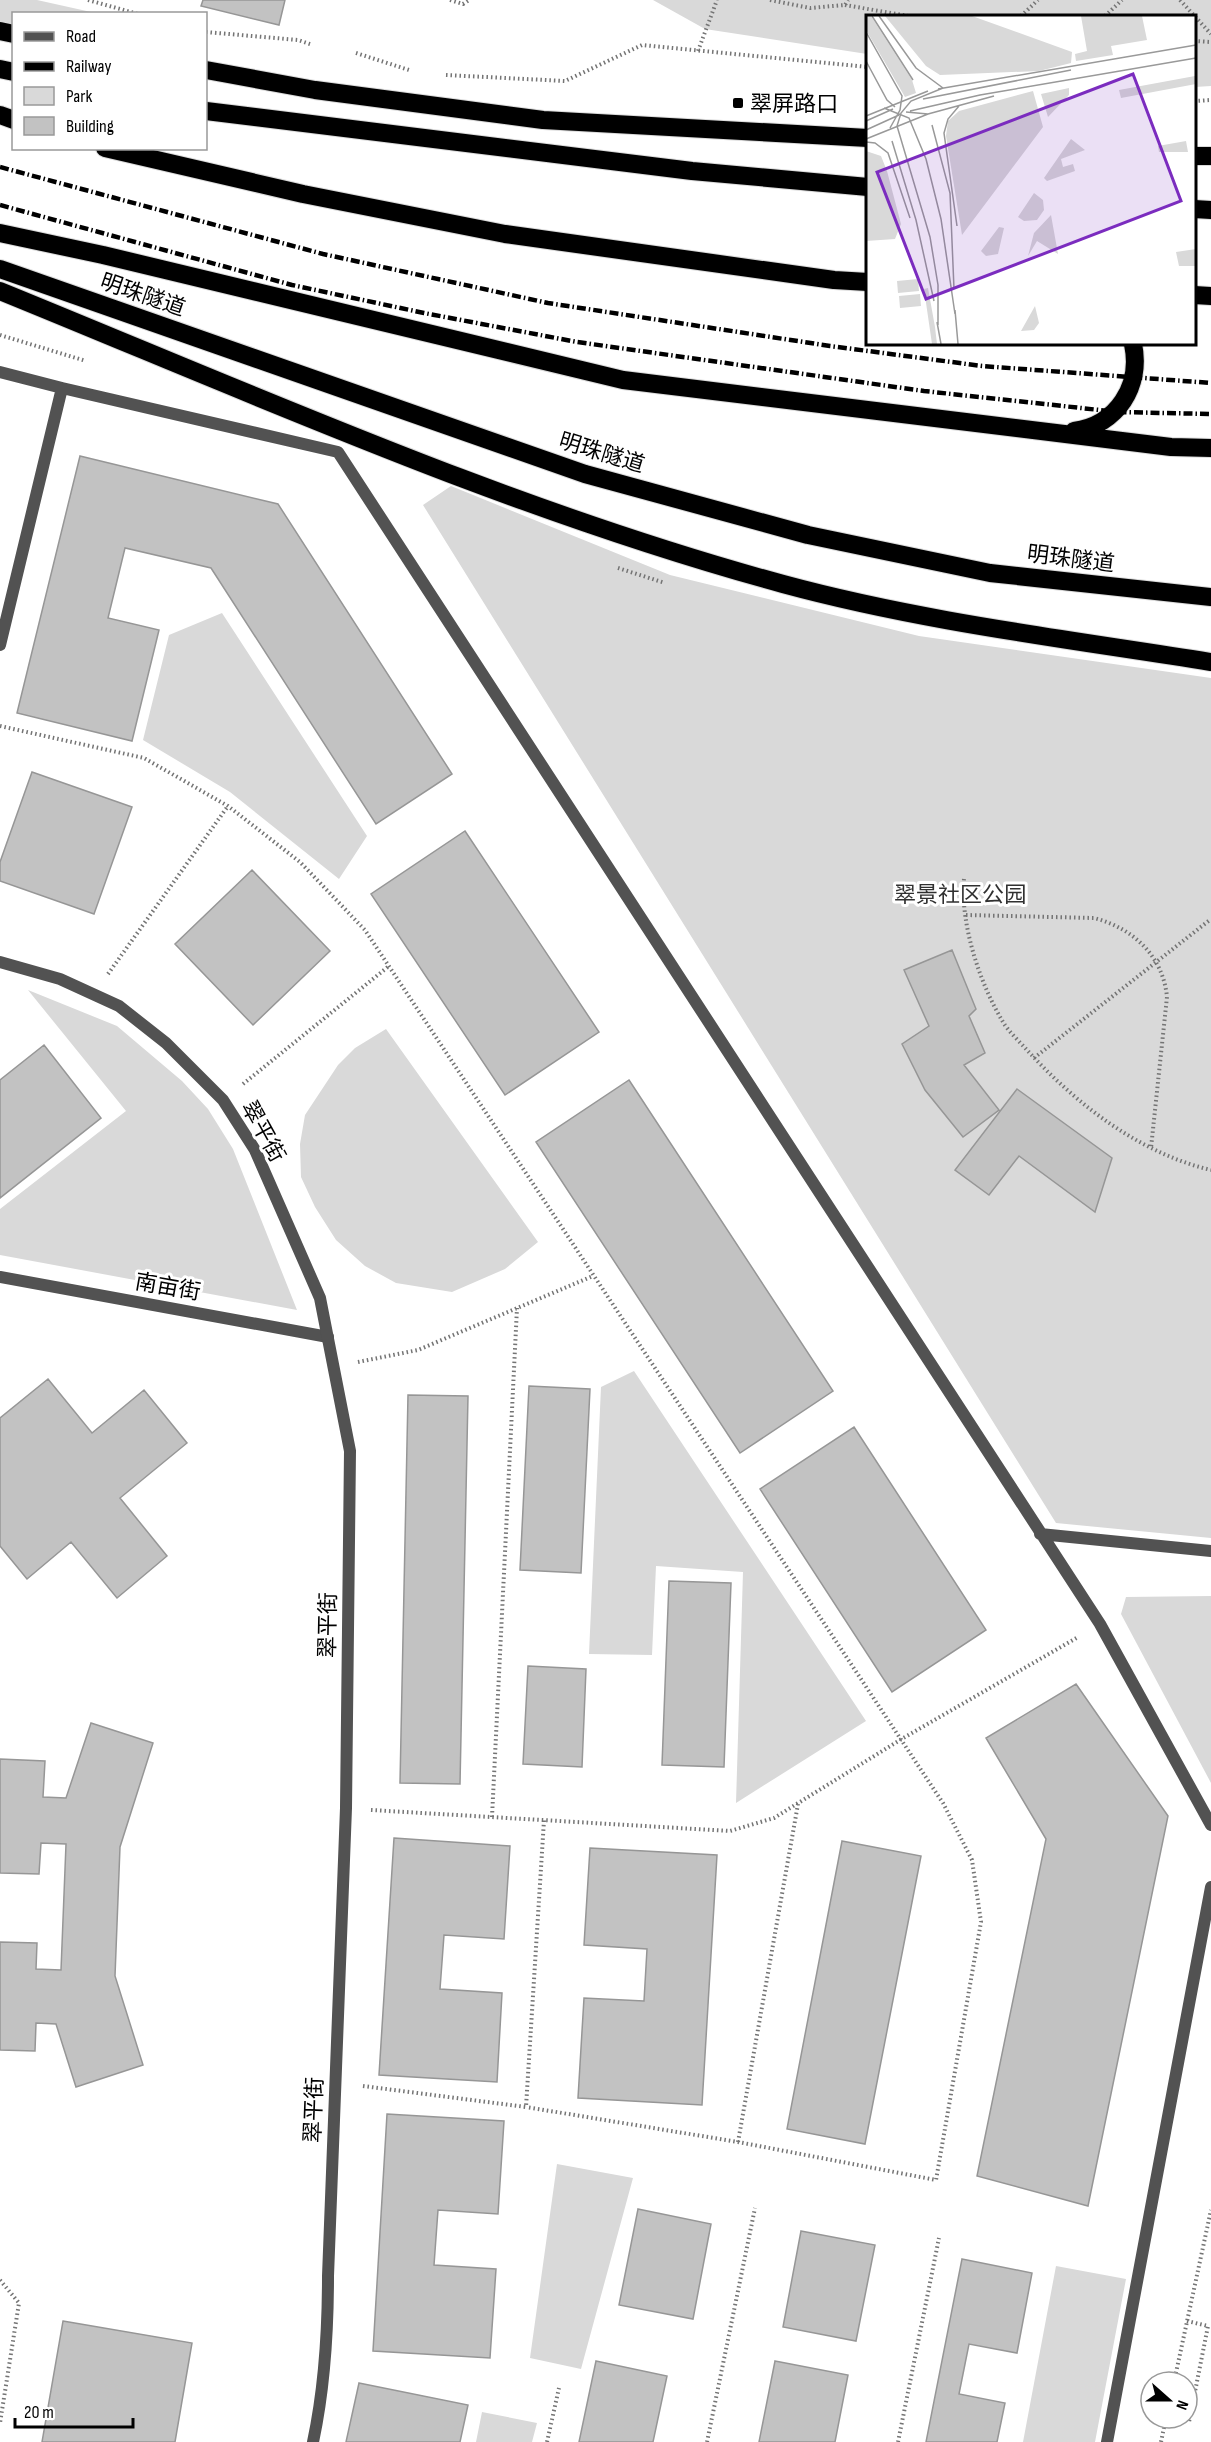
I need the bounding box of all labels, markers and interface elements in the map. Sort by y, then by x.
legend [12,12,207,150]
inset map [866,15,1196,345]
text: Road [66,26,96,47]
text: Railway [66,56,111,77]
text: Park [66,86,92,107]
place label: 翠屏路口 [750,91,838,118]
marker: 翠屏路口 [731,96,745,110]
text: Building [66,116,114,137]
street label: 明珠隧道 [97,268,189,323]
street label: 明珠隧道 [556,428,648,479]
street label: 明珠隧道 [1025,541,1116,578]
park label: 翠景社区公园 [894,882,1026,909]
street label: 翠平街 [235,1096,290,1167]
street label: 南亩街 [133,1268,203,1307]
street label: 翠平街 [314,1592,343,1658]
street label: 翠平街 [300,2077,329,2144]
north arrow [1139,2370,1199,2430]
scale bar [15,2391,134,2429]
text: N [1171,2397,1192,2412]
text: 20 m [24,2402,54,2423]

